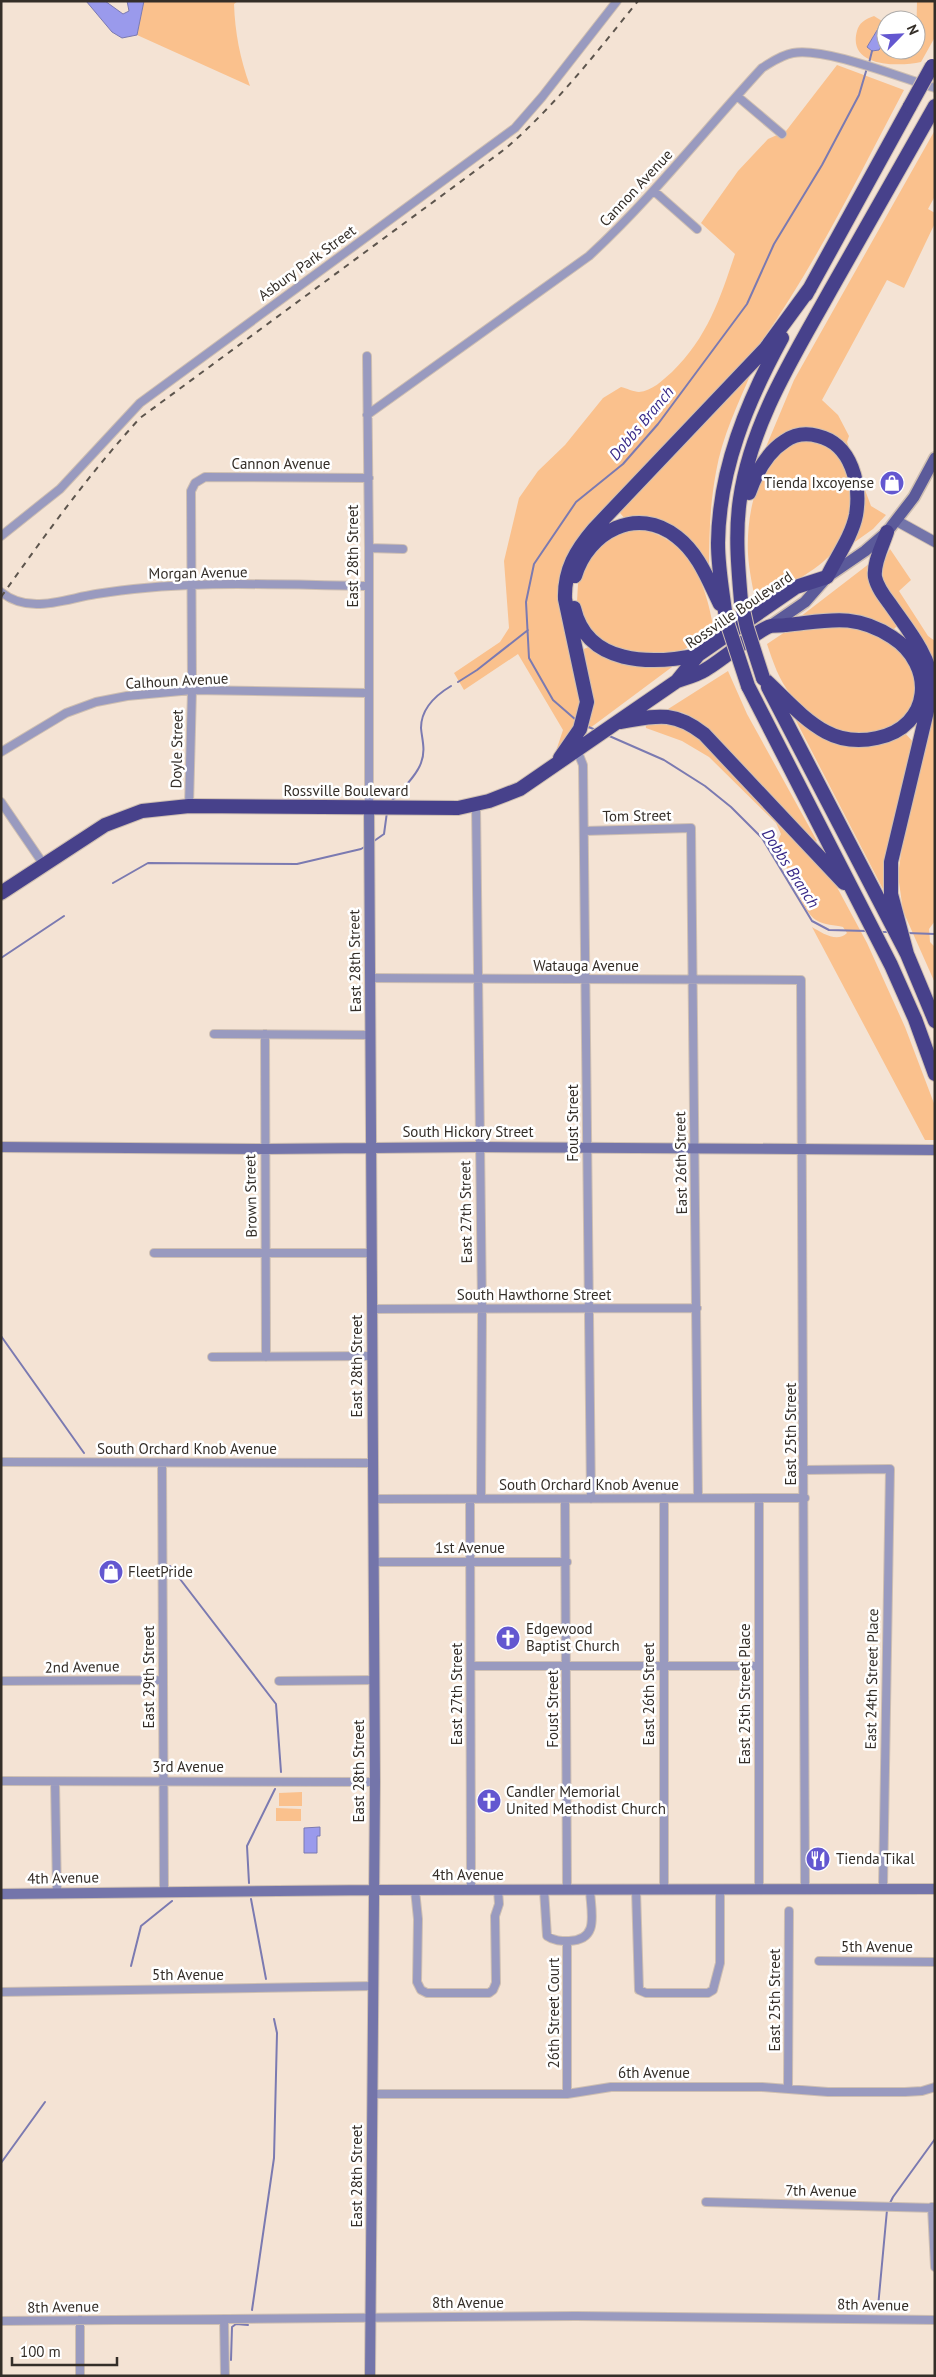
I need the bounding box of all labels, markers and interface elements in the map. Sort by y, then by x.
north arrow [876,10,926,60]
text: N [903,22,923,38]
street label: Cannon Avenue [595,145,676,230]
street label: Asbury Park Street [254,221,359,304]
water label: Dobbs Branch [604,382,678,464]
street label: Cannon Avenue [232,454,330,473]
shop icon: Tienda Ixcoyense [879,470,905,496]
place label: Tienda Ixcoyense [764,473,874,492]
street label: East 28th Street [343,505,362,607]
street label: Morgan Avenue [148,562,248,583]
street label: Rossville Boulevard [682,567,796,652]
street label: Calhoun Avenue [125,668,229,693]
street label: Doyle Street [166,709,187,789]
street label: Rossville Boulevard [284,781,408,800]
street label: Tom Street [602,805,672,826]
water label: Dobbs Branch [758,825,824,911]
street label: East 28th Street [344,909,365,1013]
street label: Watauga Avenue [533,956,639,975]
street label: Foust Street [563,1084,582,1162]
street label: East 26th Street [670,1111,691,1215]
street label: South Hickory Street [402,1122,534,1141]
street label: Brown Street [240,1154,261,1238]
street label: East 27th Street [455,1161,476,1263]
street label: South Hawthorne Street [457,1285,611,1304]
street label: East 28th Street [347,1315,366,1417]
street label: East 25th Street [781,1383,800,1485]
street label: South Orchard Knob Avenue [97,1439,277,1458]
street label: South Orchard Knob Avenue [499,1475,679,1494]
street label: 1st Avenue [435,1538,505,1557]
shop icon: FleetPride [98,1559,124,1585]
place label: FleetPride [128,1562,193,1581]
street label: East 24th Street Place [861,1608,882,1750]
place label: Edgewood Baptist Church [526,1619,620,1655]
street label: East 25th Street Place [735,1623,754,1765]
church icon: Edgewood Baptist Church [495,1625,521,1651]
street label: East 29th Street [139,1626,158,1728]
street label: East 27th Street [447,1643,466,1745]
street label: East 26th Street [639,1643,658,1745]
street label: 2nd Avenue [44,1656,120,1677]
street label: Foust Street [543,1670,562,1748]
street label: East 28th Street [349,1720,368,1822]
street label: 3rd Avenue [152,1757,224,1776]
place label: Candler Memorial United Methodist Church [506,1782,666,1818]
church icon: Candler Memorial United Methodist Church [476,1788,502,1814]
restaurant icon: Tienda Tikal [805,1846,831,1872]
place label: Tienda Tikal [836,1849,915,1868]
street label: 4th Avenue [432,1865,504,1884]
street label: 4th Avenue [27,1867,99,1888]
street label: 5th Avenue [841,1937,913,1956]
street label: East 25th Street [765,1949,784,2051]
street label: 26th Street Court [544,1958,563,2068]
street label: 5th Avenue [152,1965,224,1984]
street label: 6th Avenue [618,2063,690,2082]
street label: East 28th Street [347,2125,366,2227]
street label: 7th Avenue [785,2180,857,2201]
street label: 8th Avenue [432,2293,504,2312]
street label: 8th Avenue [837,2294,909,2315]
street label: 8th Avenue [27,2296,99,2317]
scale bar [12,2334,118,2366]
text: 100 m [20,2342,61,2361]

